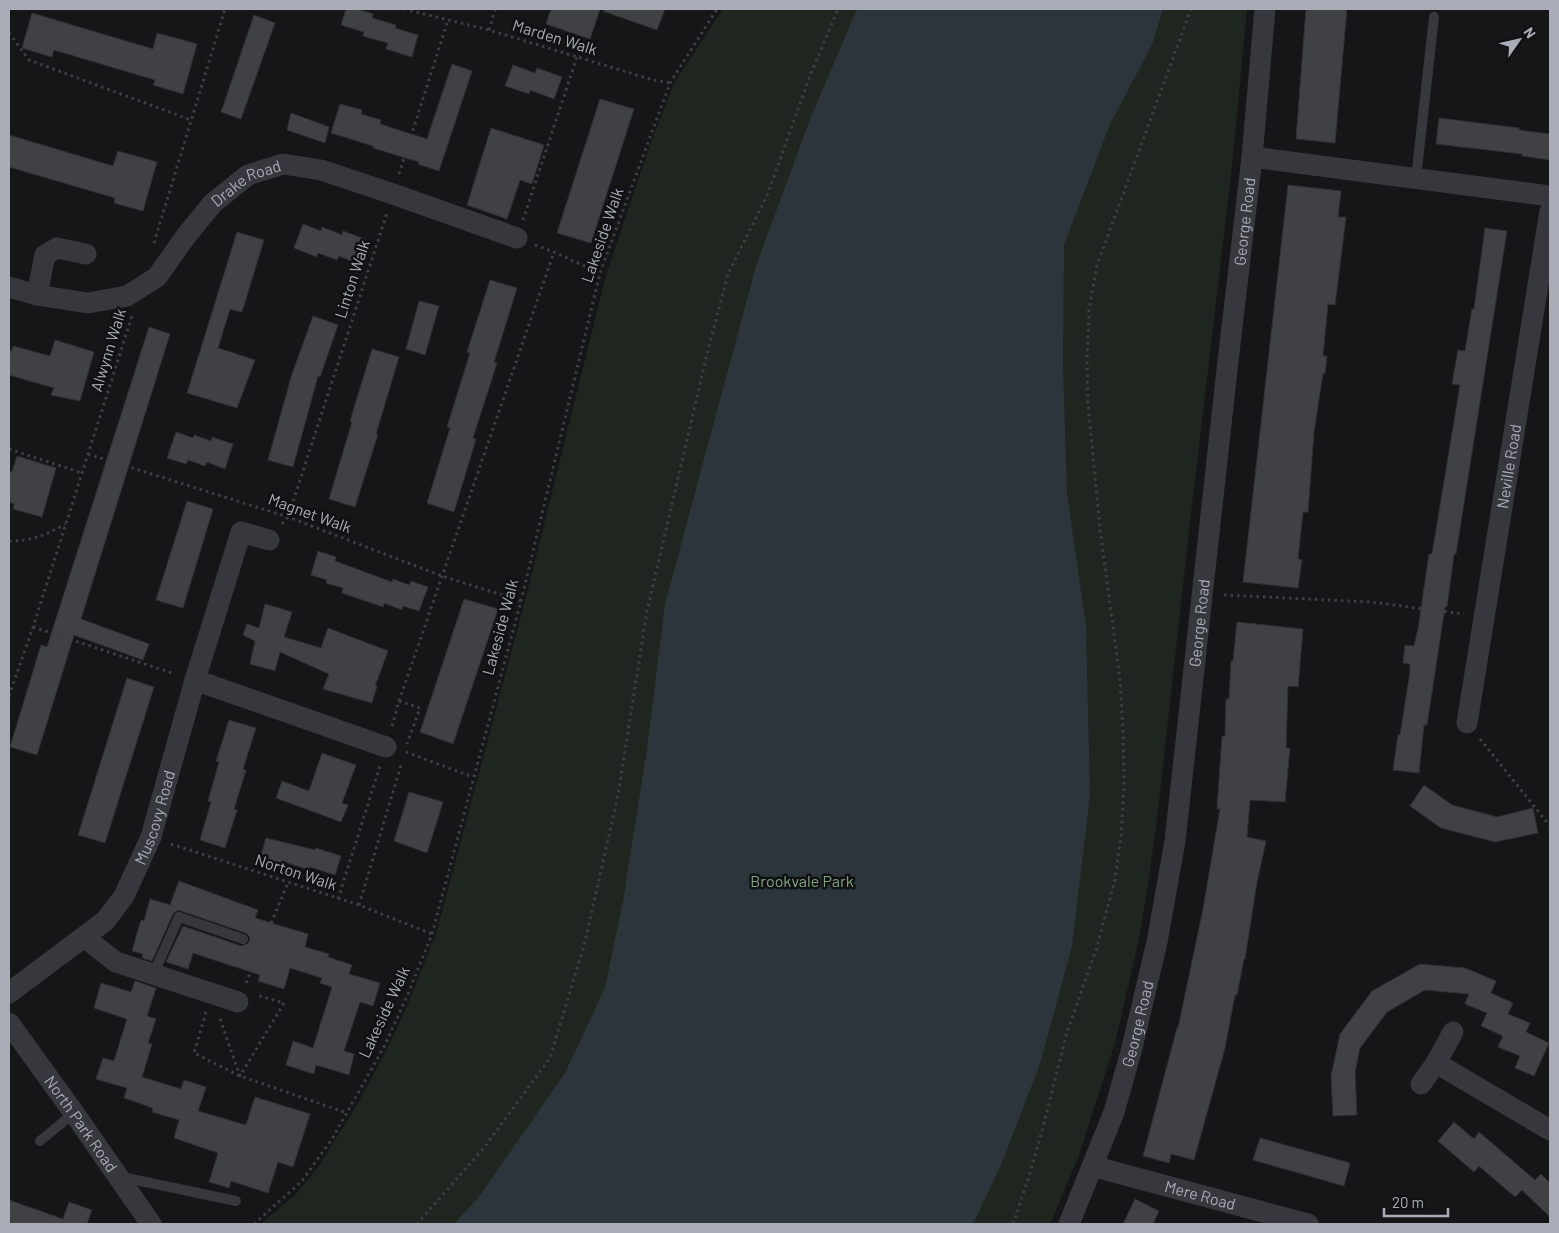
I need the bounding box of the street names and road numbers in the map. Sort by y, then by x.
street label: Marden Walk [510,15,600,58]
street label: Drake Road [207,155,283,210]
street label: George Road [1229,176,1259,267]
street label: Lakeside Walk [576,185,627,285]
street label: Linton Walk [330,237,373,320]
street label: Alwynn Walk [86,306,129,394]
street label: Neville Road [1492,423,1524,510]
street label: Magnet Walk [266,489,354,536]
street label: Lakeside Walk [478,577,521,677]
street label: George Road [1184,578,1213,668]
street label: Muscovy Road [130,768,178,867]
street label: Norton Walk [253,849,339,894]
street label: Lakeside Walk [354,963,413,1061]
street label: George Road [1117,979,1157,1069]
street label: North Park Road [41,1072,122,1175]
street label: Mere Road [1163,1176,1238,1213]

